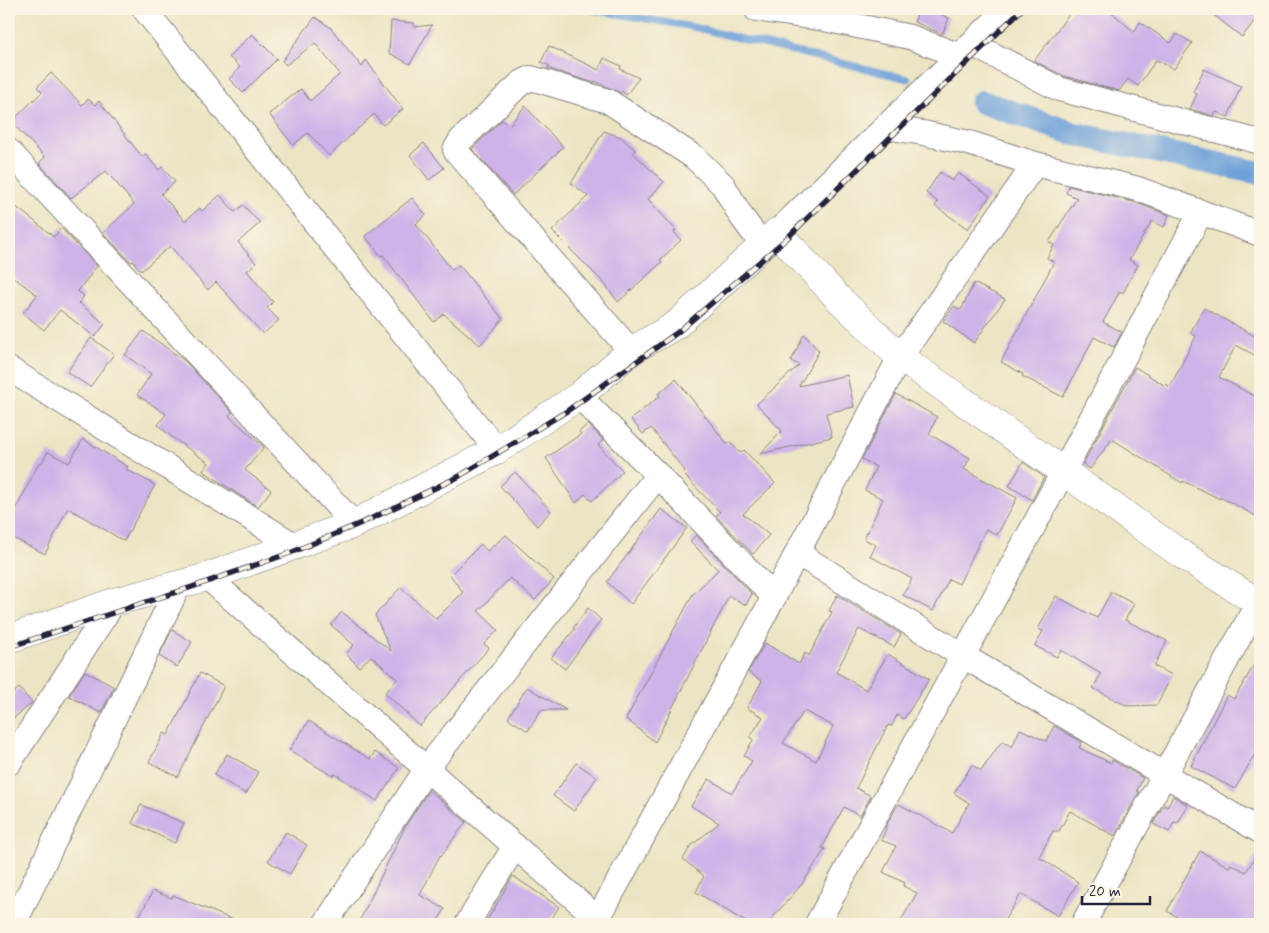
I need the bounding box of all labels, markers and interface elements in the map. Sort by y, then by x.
scale bar [1082,873,1149,905]
text: 20 m [1089,882,1121,902]

